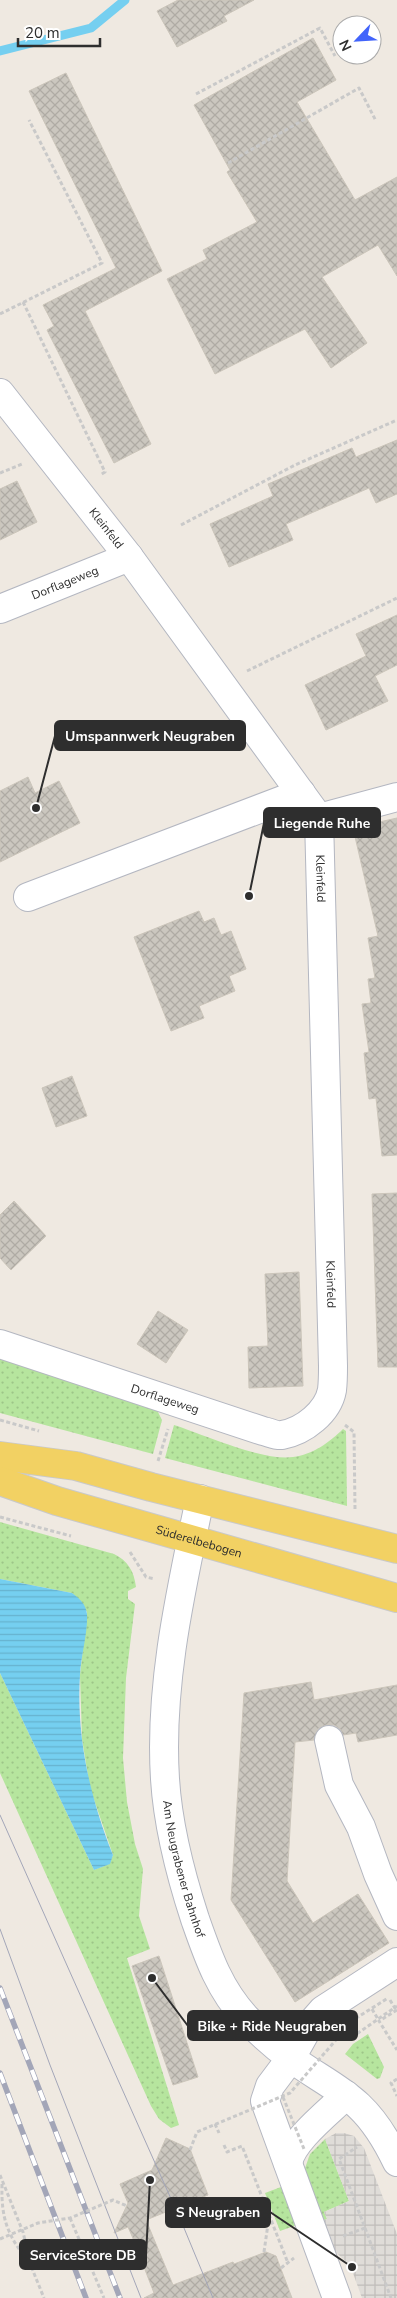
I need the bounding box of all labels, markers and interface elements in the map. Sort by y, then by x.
scale bar [18,15,100,47]
north arrow [332,15,382,65]
text: 20 m [25,23,60,43]
text: N [335,37,356,54]
street label: Kleinfeld [85,504,127,552]
street label: Dorflageweg [29,562,101,604]
callout: Umspannwerk Neugraben [55,721,245,750]
text: Umspannwerk Neugraben [65,727,235,746]
callout: Liegende Ruhe [264,808,380,837]
text: Liegende Ruhe [274,814,371,833]
street label: Kleinfeld [312,854,329,903]
street label: Kleinfeld [322,1260,340,1308]
street label: Dorflageweg [129,1380,201,1418]
street label: Süderelbebogen [154,1522,244,1561]
street label: Am Neugrabener Bahnhof [159,1799,209,1941]
callout: Bike + Ride Neugraben [188,2011,357,2040]
text: Bike + Ride Neugraben [198,2017,346,2036]
callout: S Neugraben [166,2198,270,2227]
text: S Neugraben [176,2203,260,2222]
callout: ServiceStore DB [20,2240,146,2269]
text: ServiceStore DB [30,2246,136,2265]

